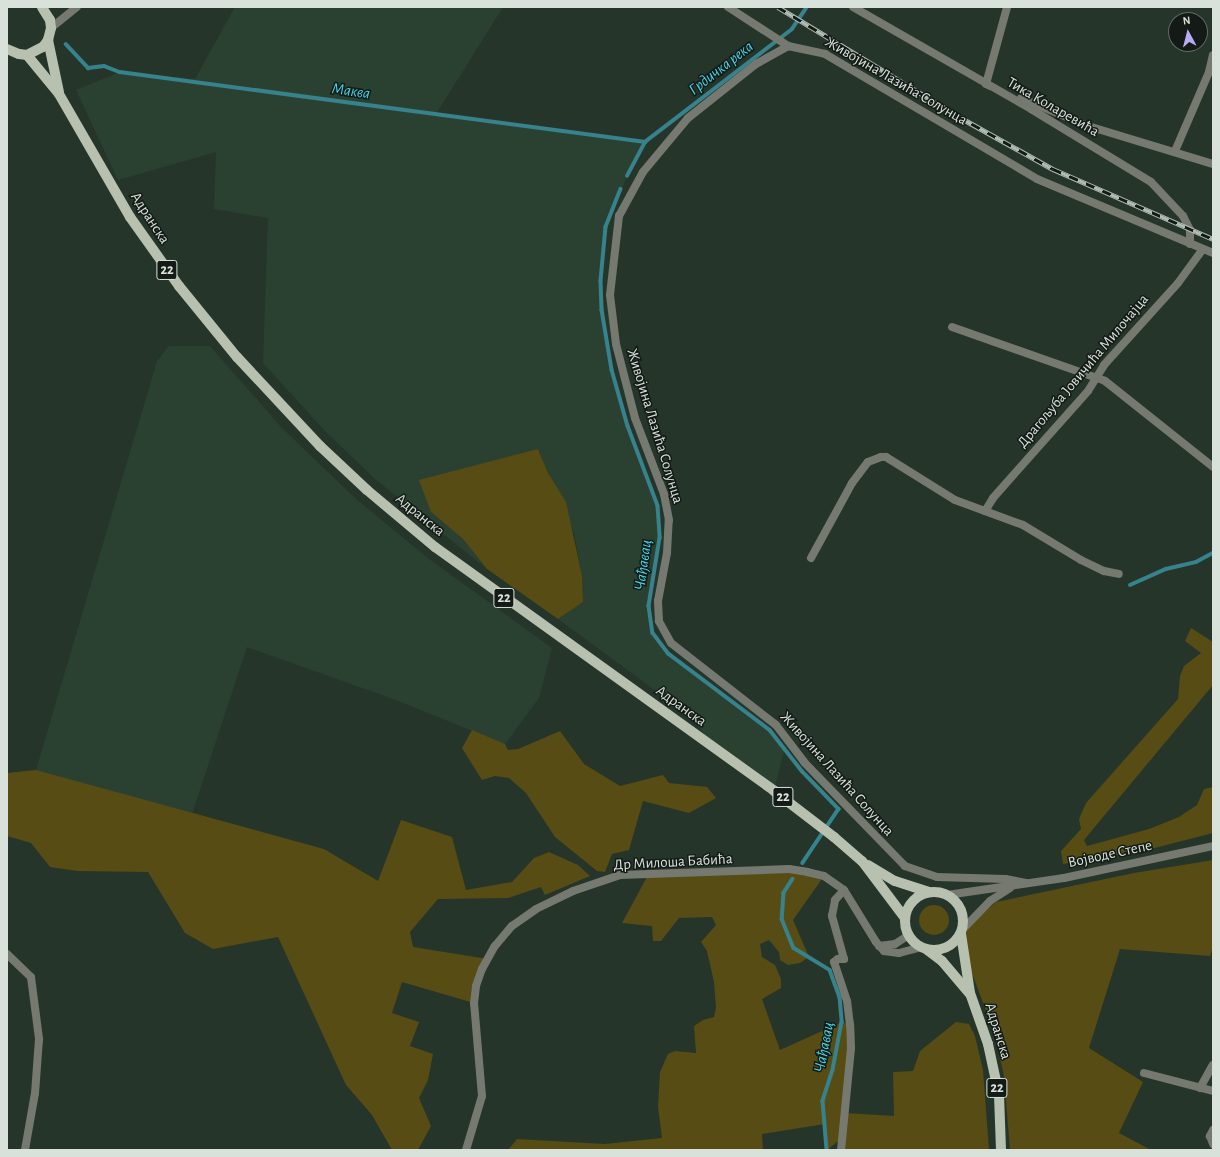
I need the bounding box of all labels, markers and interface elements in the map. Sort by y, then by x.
north arrow [1168,12,1208,52]
text: N [1182,15,1191,27]
street label: Живојина Лазића Солунца [822,33,970,129]
water label: Грдичка река [685,37,757,99]
street label: Тика Коларевића [1004,73,1102,141]
water label: Маква [331,79,371,103]
street label: Адранска [127,189,173,247]
road number: 22 [156,258,178,282]
street label: Драгољуба Јовичића Милочајца [1013,291,1153,451]
street label: Живојина Лазића Солунца [623,346,687,506]
street label: Адранска [392,490,448,540]
water label: Чађавац [630,538,656,592]
road number: 22 [493,586,515,610]
street label: Адранска [652,682,710,730]
street label: Живојина Лазића Солунца [776,708,898,840]
road number: 22 [772,785,794,809]
street label: Војводе Степе [1066,836,1154,872]
street label: Др Милоша Бабића [613,850,733,874]
street label: Адранска [981,1001,1015,1061]
water label: Чађавац [810,1020,838,1074]
road number: 22 [986,1076,1008,1100]

